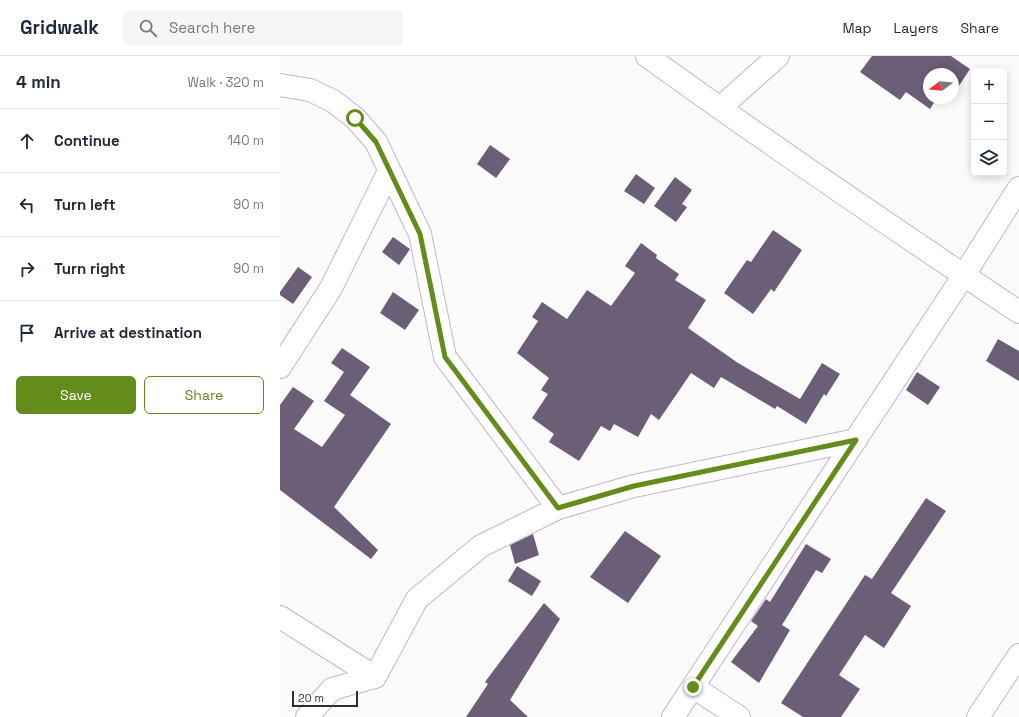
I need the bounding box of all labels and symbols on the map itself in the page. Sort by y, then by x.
north arrow [923,68,959,104]
route start [346,109,364,127]
route end [684,678,702,696]
scale bar [292,689,358,708]

